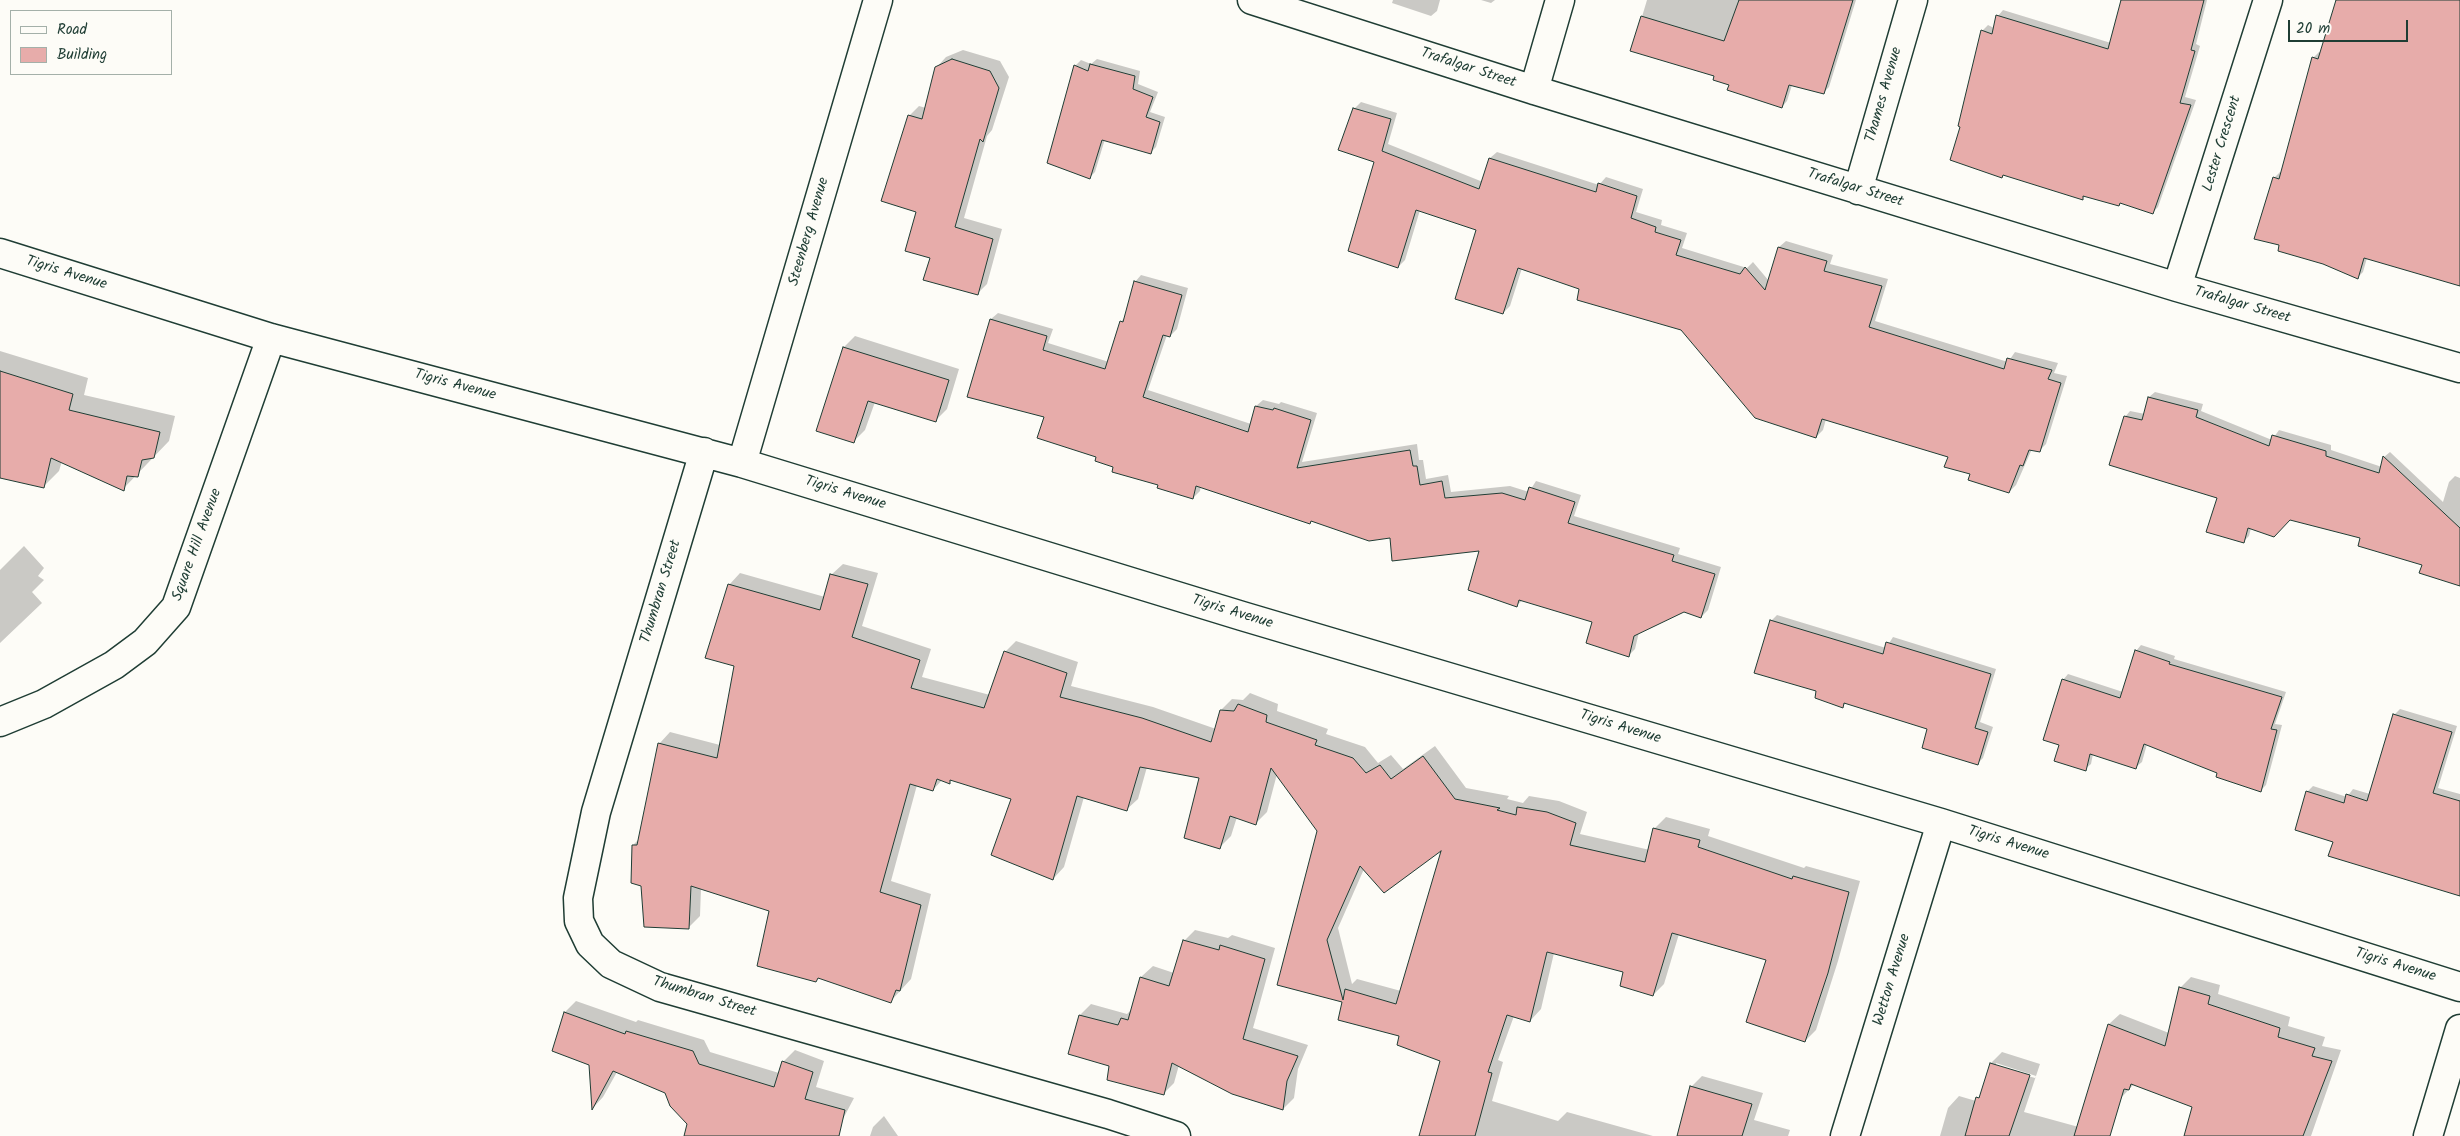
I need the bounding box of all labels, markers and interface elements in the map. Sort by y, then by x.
legend [10,10,172,75]
scale bar [2290,10,2410,42]
text: 20 m [2296,17,2330,41]
text: Road [57,18,87,42]
text: Building [57,43,107,67]
street label: Trafalgar Street [1418,45,1518,93]
street label: Thames Avenue [1863,45,1907,145]
street label: Lester Crescent [2200,94,2246,194]
street label: Trafalgar Street [1805,166,1905,212]
street label: Steenberg Avenue [786,176,834,288]
street label: Tigris Avenue [23,253,109,295]
street label: Trafalgar Street [2192,284,2292,328]
street label: Tigris Avenue [412,366,498,406]
street label: Tigris Avenue [802,473,888,515]
street label: Square Hill Avenue [169,486,227,604]
street label: Thumbran Street [638,538,686,646]
street label: Tigris Avenue [1189,592,1275,634]
street label: Tigris Avenue [1577,707,1663,749]
street label: Tigris Avenue [1965,823,2051,865]
street label: Wetton Avenue [1870,932,1916,1028]
street label: Tigris Avenue [2352,945,2438,987]
street label: Thumbran Street [650,974,758,1022]

